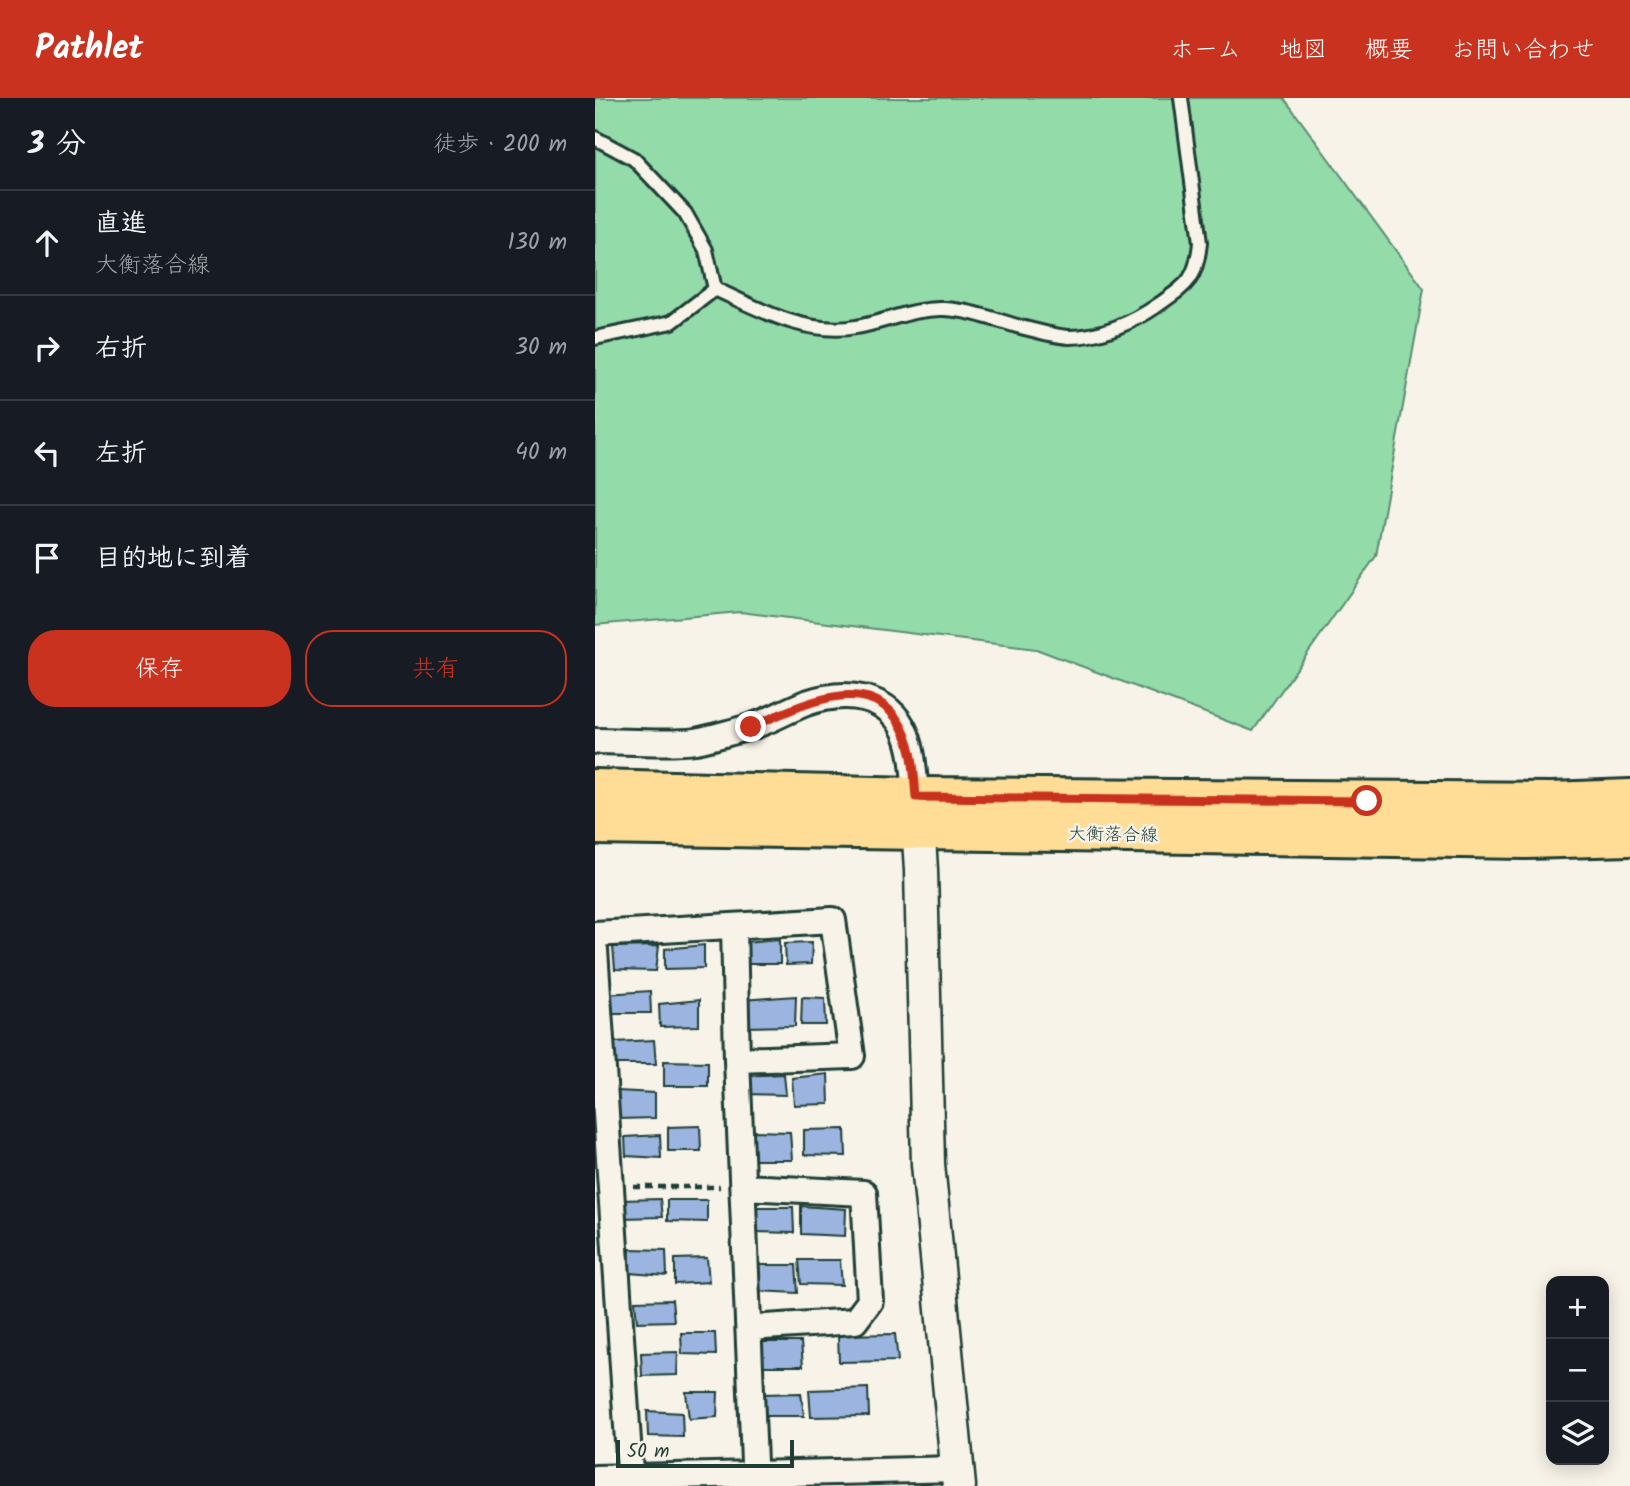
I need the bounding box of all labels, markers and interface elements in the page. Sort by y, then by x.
text: Pathlet [35,23,143,76]
text: ホーム [1170,31,1241,70]
text: 地図 [1279,31,1327,70]
text: 概要 [1365,31,1413,70]
text: お問い合わせ [1451,31,1595,70]
text: 3 分 [28,121,86,169]
text: 徒歩 · 200 m [433,127,567,163]
text: 直進 [95,203,147,245]
icon: ahead [28,224,66,262]
text: 130 m [508,225,567,261]
text: 大衡落合線 [95,248,210,284]
text: 右折 [95,328,147,370]
icon: right [28,329,66,367]
text: 30 m [515,330,567,366]
text: 左折 [95,433,147,475]
icon: left [28,434,66,472]
text: 40 m [515,435,567,471]
text: 目的地に到着 [95,538,251,580]
icon: arrive [28,539,66,577]
button: 保存 [28,630,291,707]
button: 共有 [305,630,567,707]
route end [735,711,766,742]
route start [1351,785,1382,816]
street label: 大衡落合線 [1068,820,1158,851]
map controls [1546,1276,1609,1465]
button: + [1546,1276,1609,1339]
button: − [1546,1339,1609,1402]
button: layers [1546,1402,1609,1465]
scale bar [616,1437,795,1469]
text: 50 m [627,1437,669,1467]

